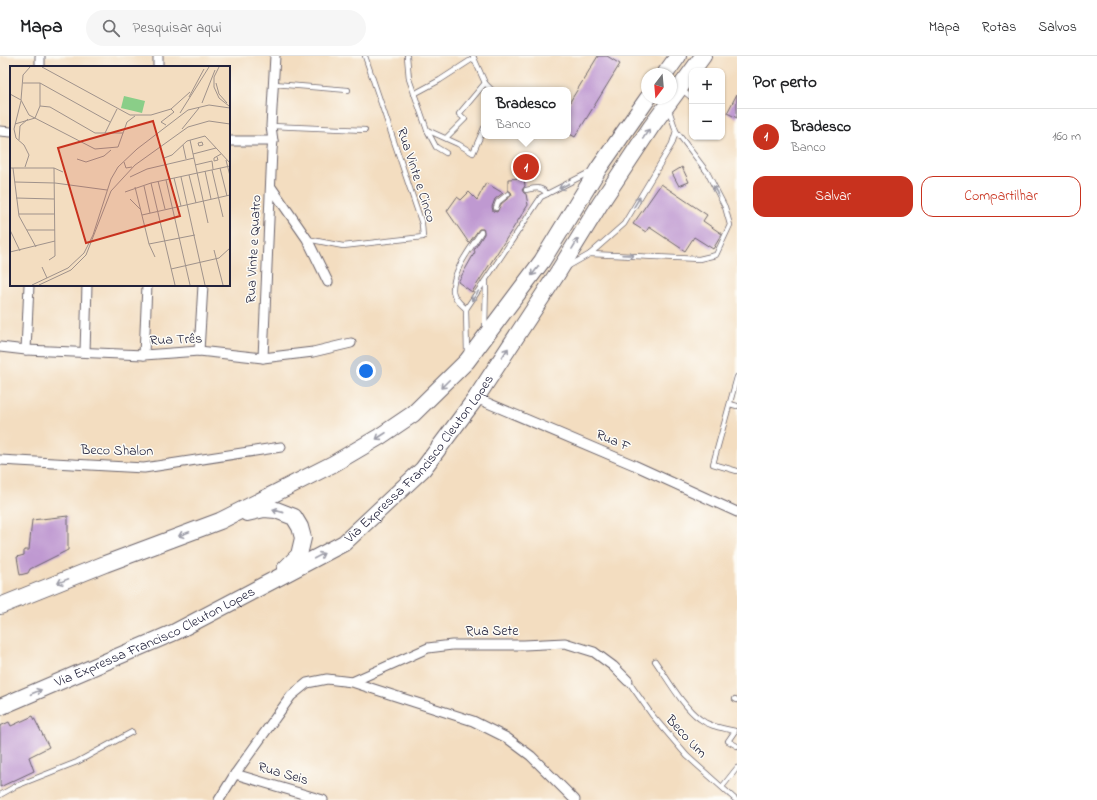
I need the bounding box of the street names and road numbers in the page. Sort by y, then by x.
street label: Rua Vinte e Cinco [391,125,441,225]
street label: Rua Vinte e Quatro [241,194,267,304]
street label: Rua Três [149,329,203,351]
street label: Via Expressa Francisco Cleuton Lopes [339,370,499,549]
street label: Rua F [592,424,634,458]
street label: Beco Shalon [80,440,153,462]
street label: Via Expressa Francisco Cleuton Lopes [51,581,259,693]
street label: Rua Sete [465,621,519,642]
street label: Beco Um [660,710,712,763]
street label: Rua Seis [255,757,311,791]

